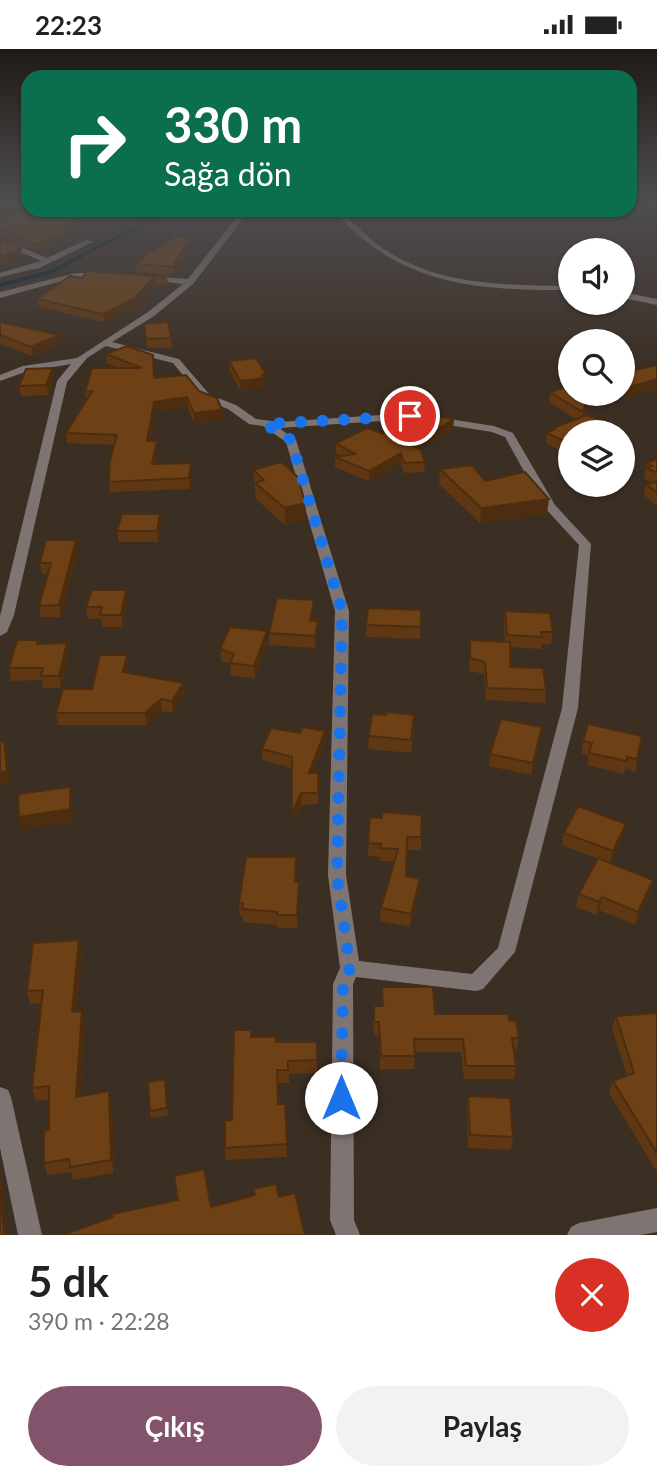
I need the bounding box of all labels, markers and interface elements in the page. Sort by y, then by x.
text: 22:23 [35,9,102,41]
text: 330 m [164,95,302,153]
icon: right [49,98,140,189]
text: Sağa dön [164,154,292,193]
map controls [558,238,635,497]
button: sound [558,238,635,315]
button: search [558,329,635,406]
pin [380,386,440,446]
icon: arrive [391,397,429,435]
button: layers [558,420,635,497]
position arrow [304,1061,378,1135]
text: 5 dk [28,1256,109,1306]
button: close [555,1258,629,1332]
text: 390 m · 22:28 [28,1307,170,1335]
button: Çıkış [28,1386,322,1466]
button: Paylaş [336,1386,629,1466]

